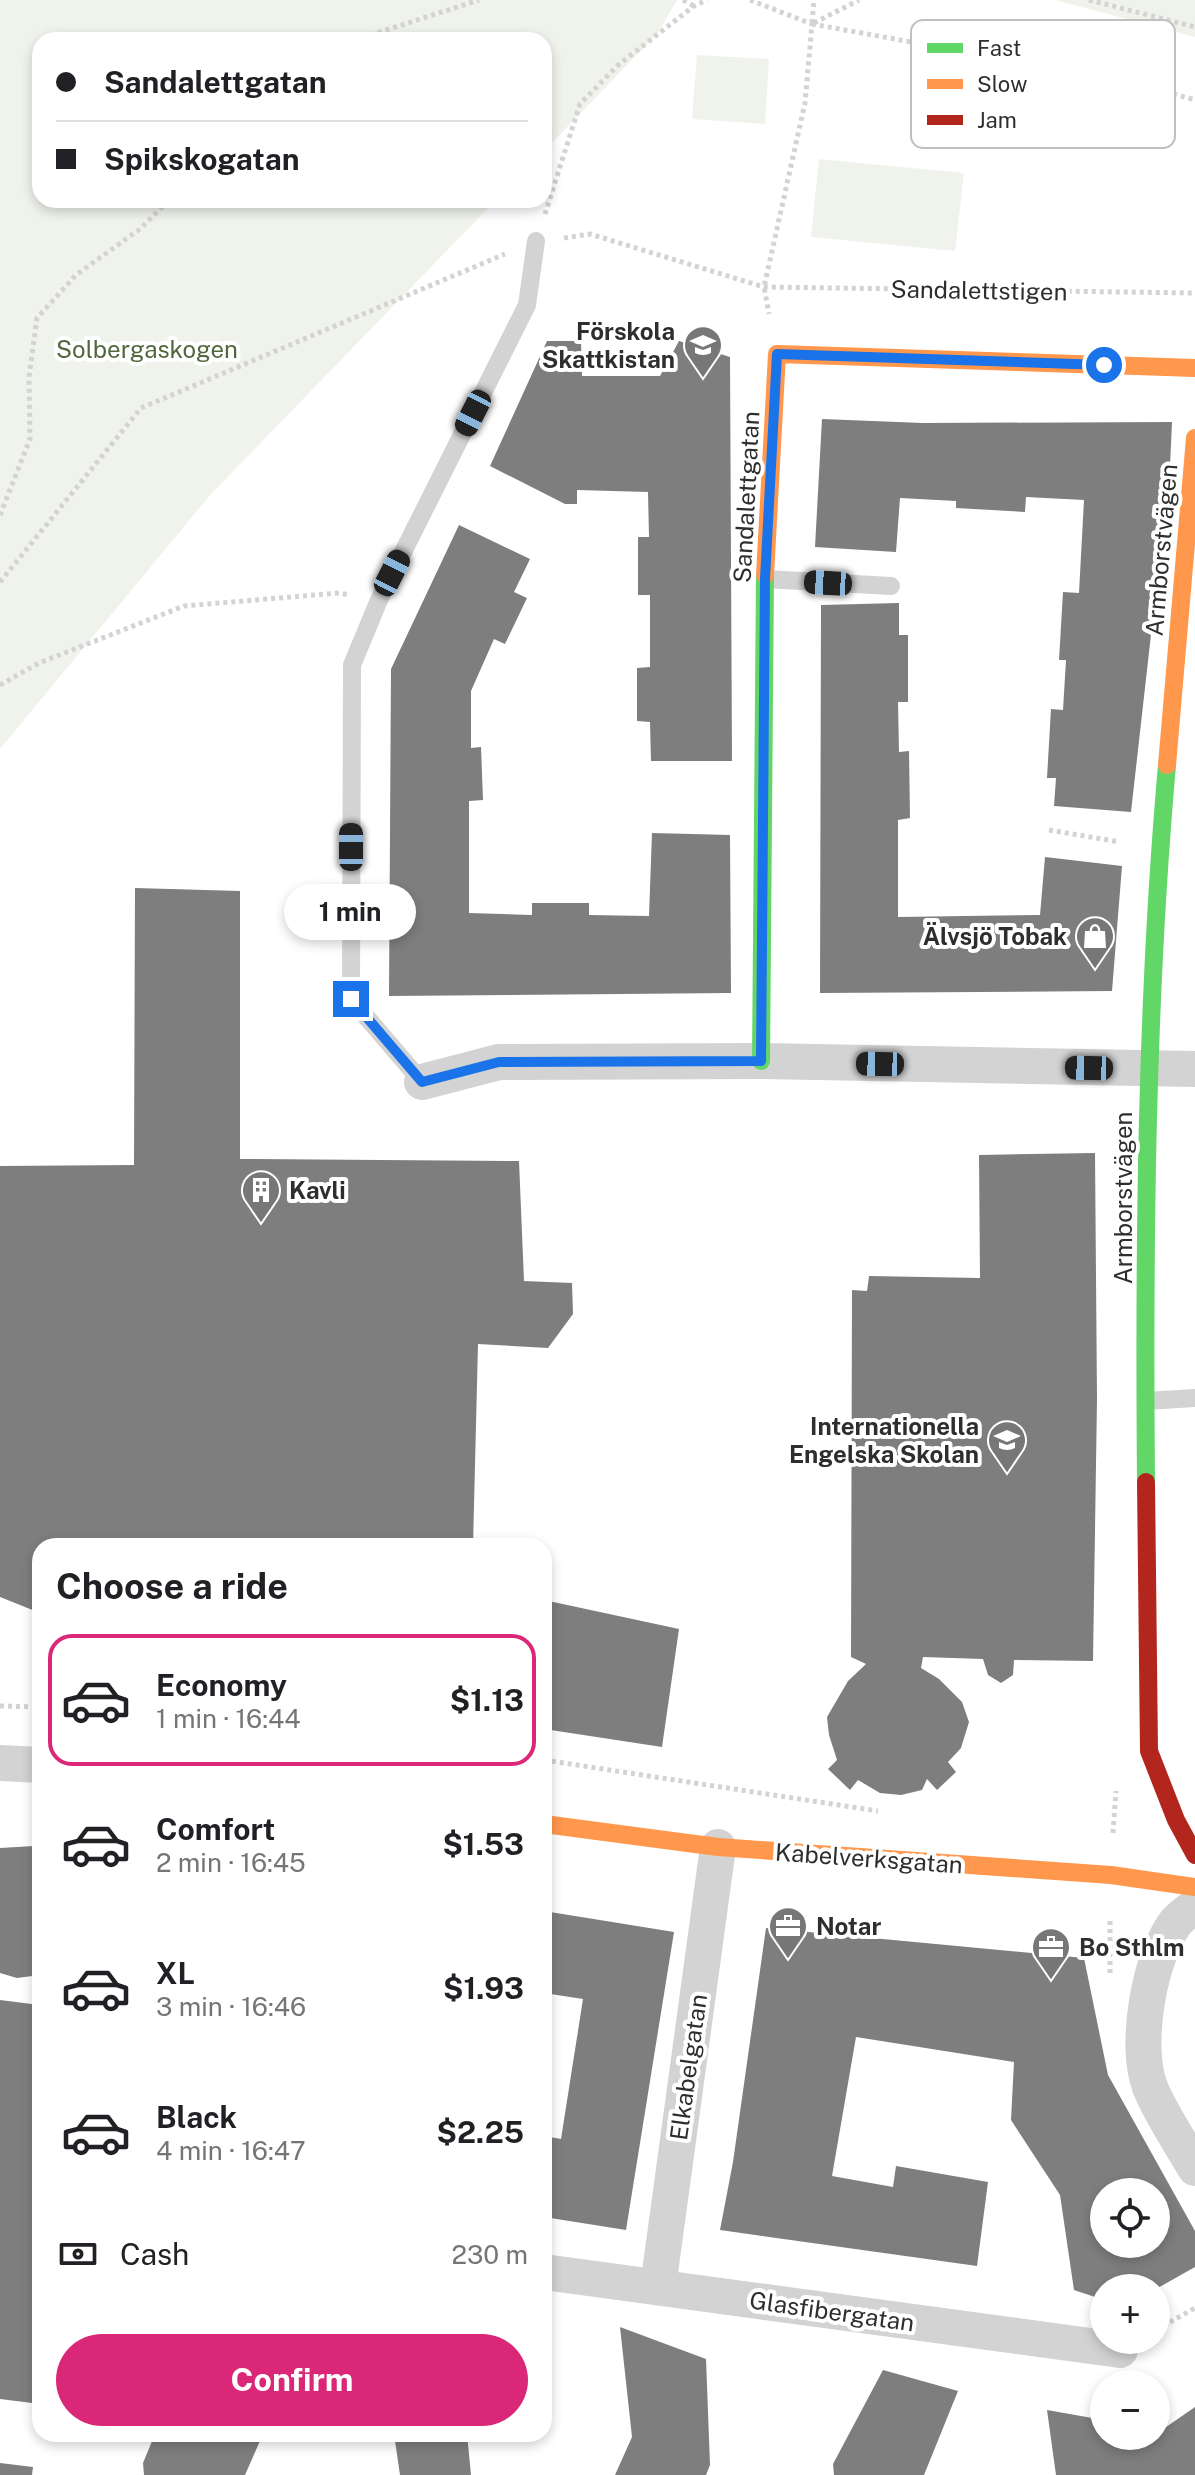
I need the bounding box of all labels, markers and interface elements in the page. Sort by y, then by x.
legend [911,20,1175,148]
text: Fast [977,35,1021,61]
text: Sandalettgatan [104,64,327,100]
text: Slow [977,71,1027,97]
text: Jam [977,107,1017,133]
text: Spikskogatan [104,141,299,177]
street label: Sandalettstigen [890,274,1068,306]
place label: Förskola Skattkistan [542,317,675,373]
school or university icon: Förskola Skattkistan [682,324,724,379]
park label: Solbergaskogen [56,335,238,363]
route start [1086,347,1122,383]
car [451,386,495,440]
street label: Sandalettgatan [728,410,764,584]
street label: Armborstvägen [1140,463,1182,637]
car [370,546,414,600]
car [803,570,853,596]
car [339,823,363,871]
callout: 1 min [285,883,417,939]
text: 1 min [319,896,381,927]
shop icon: Älvsjö Tobak [1074,915,1116,970]
place label: Älvsjö Tobak [923,922,1067,950]
route end [333,981,369,1017]
car [856,1052,904,1076]
car [1065,1056,1113,1080]
street label: Armborstvägen [1109,1112,1137,1284]
building icon: Kavli [240,1169,282,1224]
place label: Kavli [289,1176,346,1204]
place label: Internationella Engelska Skolan [789,1412,979,1468]
school or university icon: Internationella Engelska Skolan [986,1419,1028,1474]
text: Choose a ride [56,1565,288,1607]
icon: car [60,1664,132,1736]
text: Economy [156,1667,287,1703]
text: $1.13 [450,1682,524,1718]
text: 1 min · 16:44 [156,1703,301,1734]
icon: car [60,1808,132,1880]
text: Comfort [156,1811,275,1847]
text: $1.53 [442,1826,524,1862]
street label: Kabelverksgatan [774,1837,964,1879]
text: 2 min · 16:45 [156,1847,306,1878]
office icon: Notar [767,1905,809,1960]
place label: Notar [816,1912,881,1940]
office icon: Bo Sthlm [1030,1926,1072,1981]
place label: Bo Sthlm [1079,1933,1184,1961]
icon: car [60,1952,132,2024]
text: XL [156,1955,195,1991]
text: $1.93 [443,1970,524,2006]
text: 3 min · 16:46 [156,1991,306,2022]
street label: Elkabelgatan [664,1992,712,2142]
icon: car [60,2096,132,2168]
text: Black [156,2099,237,2135]
text: $2.25 [437,2114,524,2150]
text: 4 min · 16:47 [156,2135,306,2166]
map controls [1090,2178,1170,2450]
button: locate [1090,2178,1170,2258]
icon: cash [56,2232,100,2276]
text: Cash [120,2236,189,2272]
text: 230 m [452,2239,528,2270]
button: + [1090,2274,1170,2354]
street label: Glasfibergatan [748,2286,916,2336]
button: Confirm [56,2334,528,2426]
button: − [1090,2370,1170,2450]

